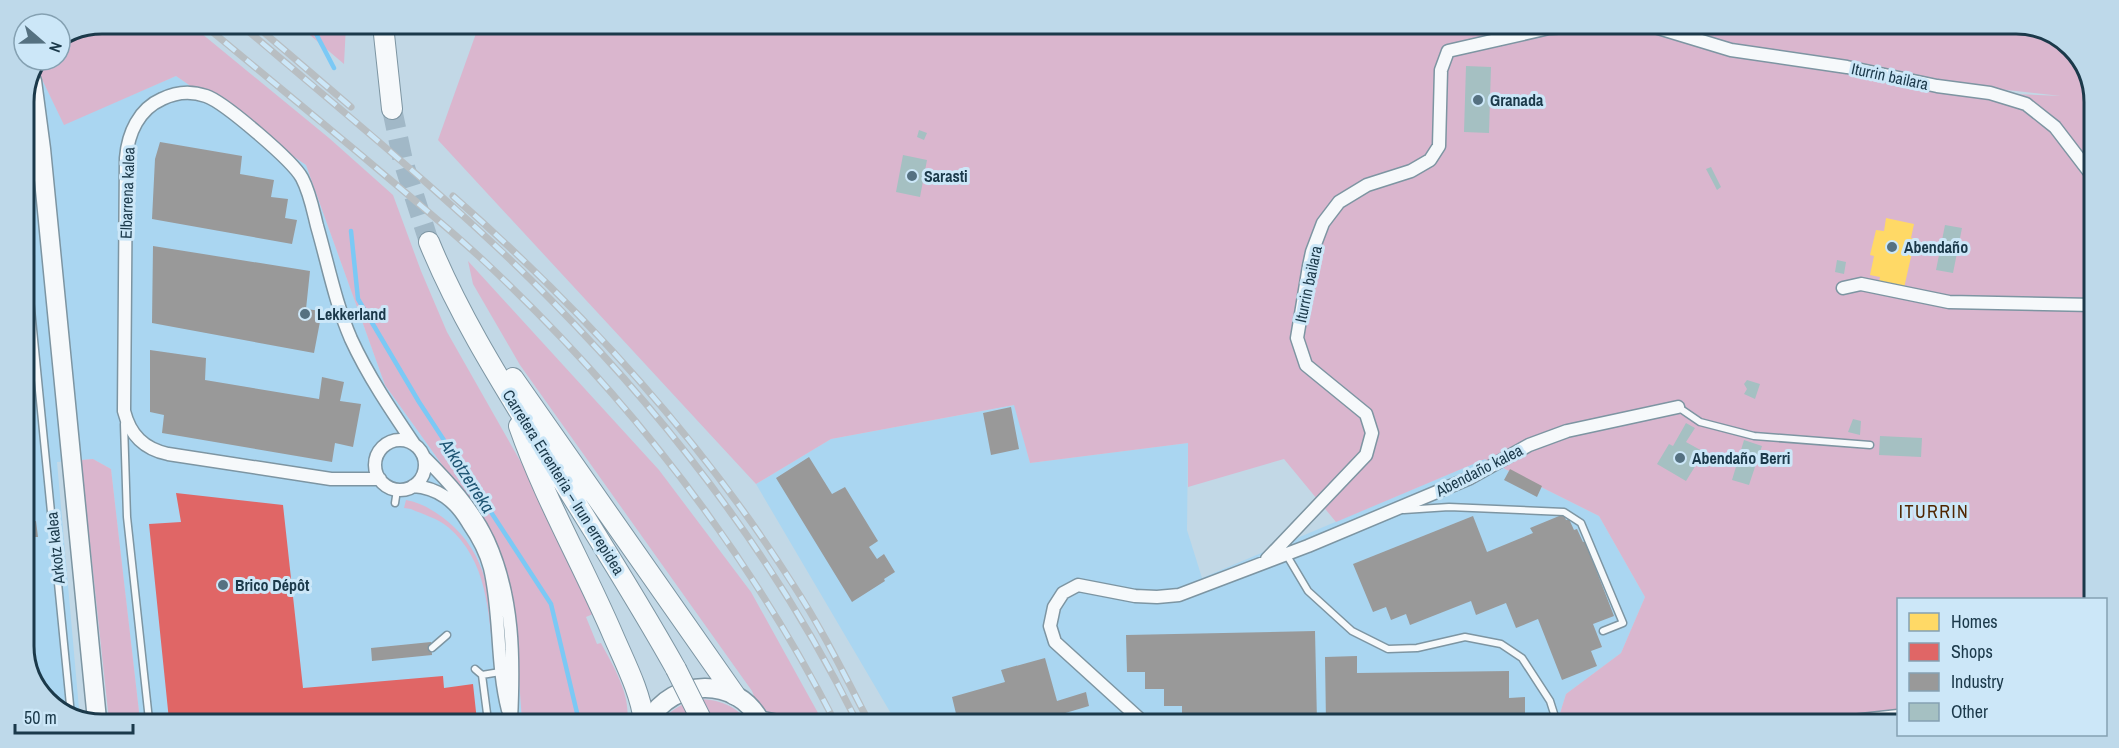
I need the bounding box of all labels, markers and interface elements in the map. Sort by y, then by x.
north arrow [12,12,72,72]
text: N [44,39,68,55]
street label: Iturrin bailara [1850,57,1931,95]
place label: Granada [1490,89,1544,111]
marker: Granada [1471,93,1485,107]
street label: Elbarrena kalea [114,146,140,239]
place label: Sarasti [924,165,968,187]
marker: Sarasti [905,169,919,183]
place label: Abendaño [1904,236,1968,258]
marker: Abendaño [1885,240,1899,254]
street label: Iturrin bailara [1289,243,1327,324]
place label: Lekkerland [317,303,386,325]
marker: Lekkerland [298,307,312,321]
street label: Carretera Errenteria – Irun errepidea [498,385,631,579]
water label: Arkotzerreka [434,433,501,518]
street label: Abendaño kalea [1431,438,1527,502]
place label: Abendaño Berri [1692,447,1790,469]
marker: Abendaño Berri [1673,451,1687,465]
district label: ITURRIN [1899,499,1969,524]
street label: Arkotz kalea [40,510,70,586]
place label: Brico Dépôt [235,574,310,596]
marker: Brico Dépôt [216,578,230,592]
legend [1897,598,2107,736]
text: Homes [1951,609,1998,634]
text: Shops [1951,639,1993,664]
text: Industry [1951,669,2004,694]
scale bar [15,697,134,735]
text: Other [1951,699,1988,724]
text: 50 m [24,705,57,730]

